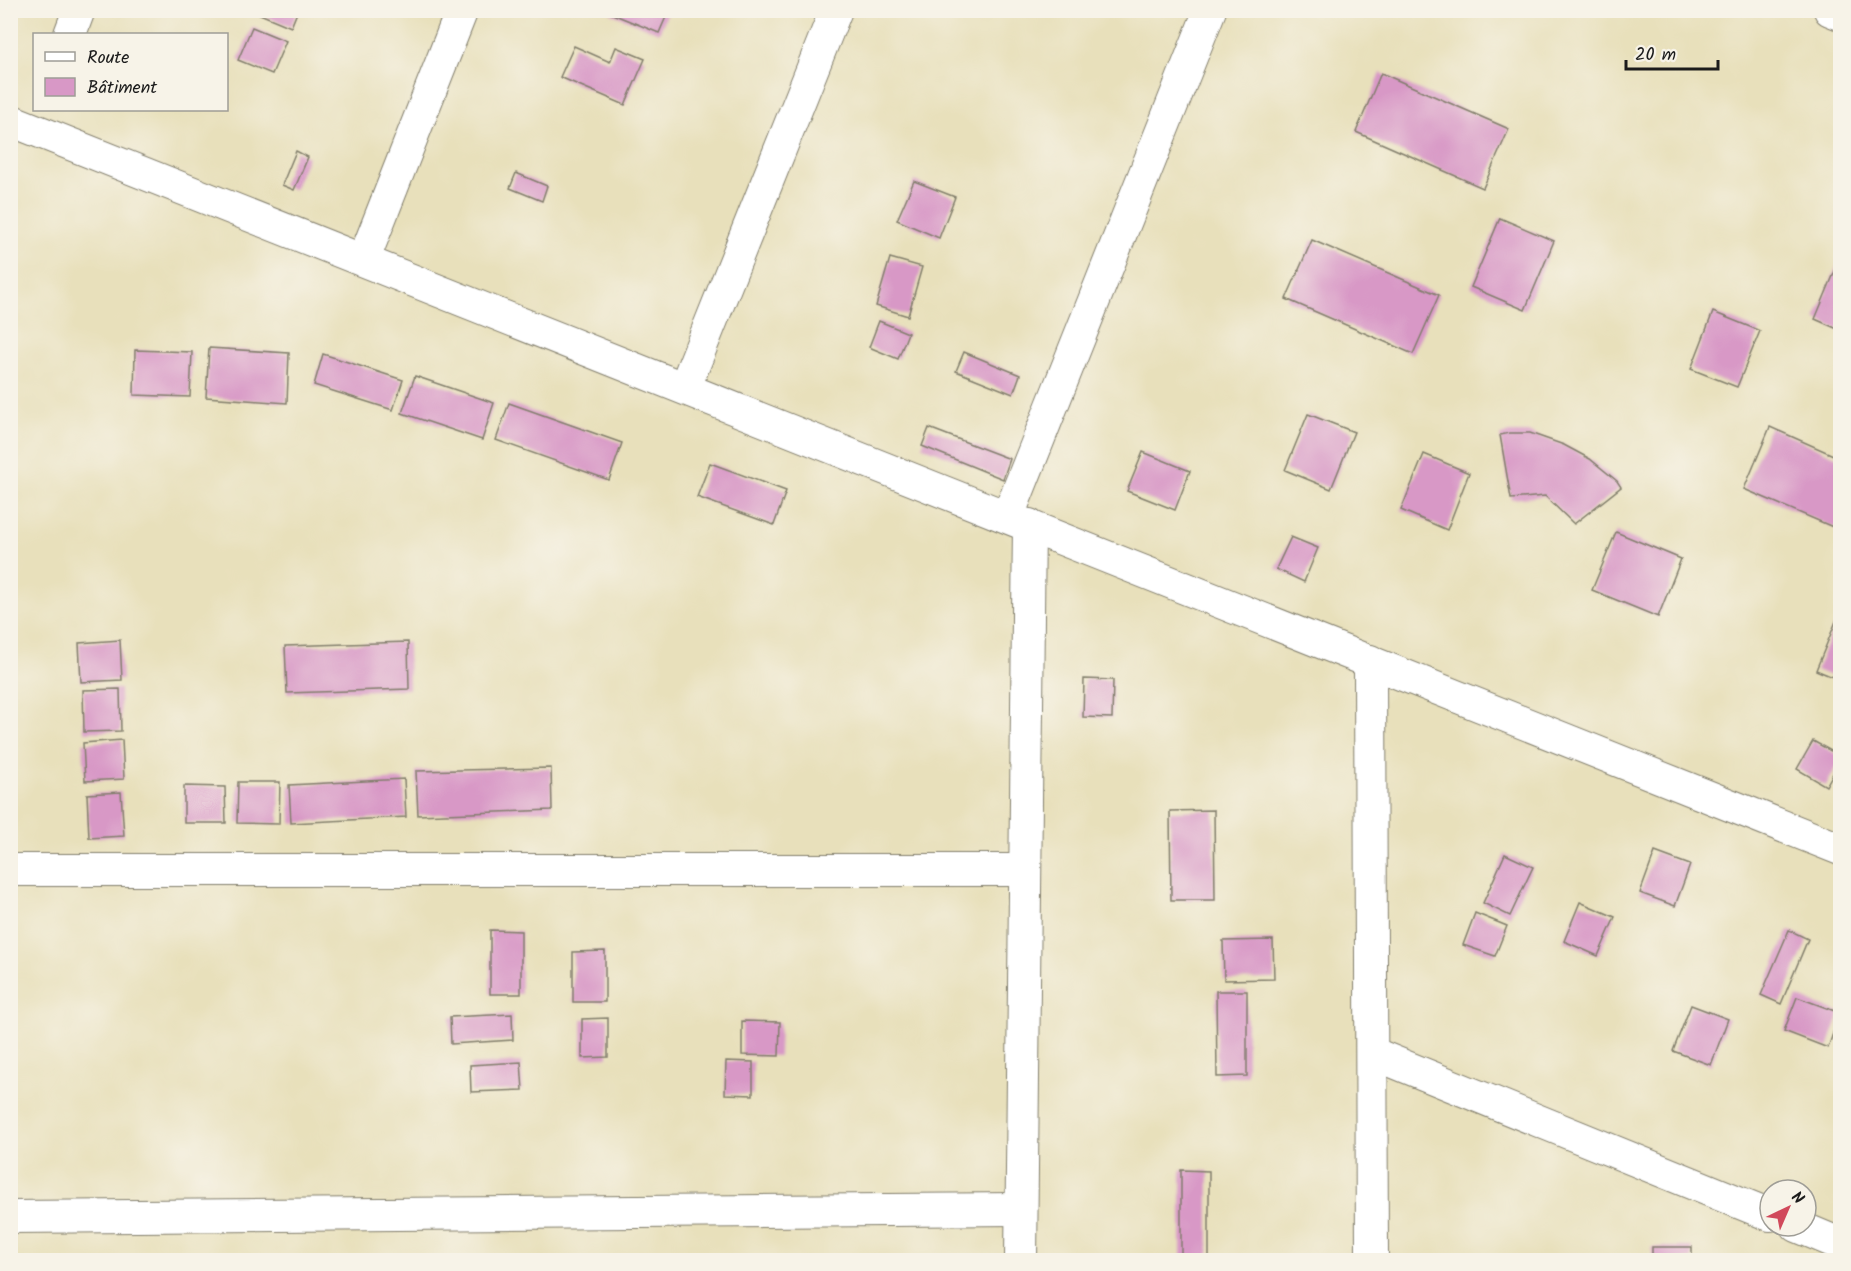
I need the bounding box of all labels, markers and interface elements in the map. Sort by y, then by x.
legend [33,33,228,111]
scale bar [1626,33,1718,71]
text: 20 m [1635,41,1676,70]
text: Route [87,44,129,73]
text: Bâtiment [87,74,158,103]
north arrow [1758,1178,1818,1238]
text: N [1785,1186,1810,1211]

